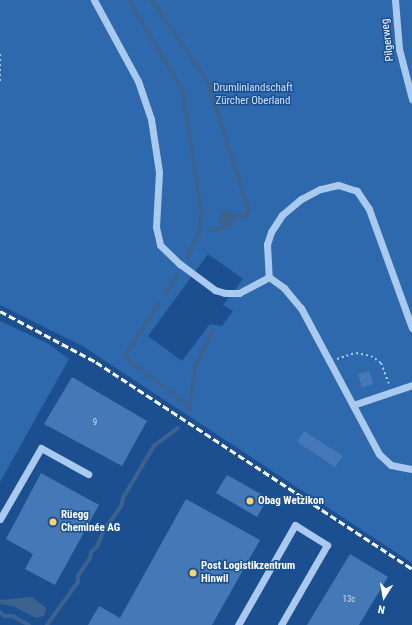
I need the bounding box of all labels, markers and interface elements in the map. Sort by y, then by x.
street label: Pilgerweg [379,18,397,62]
park label: Drumlinlandschaft Zürcher Oberland [213,82,293,108]
house number: 9 [93,417,97,427]
place label: Obag Wetzikon [258,494,324,508]
marker: Obag Wetzikon [245,496,255,506]
place label: Rüegg Cheminée AG [61,509,120,535]
marker: Rüegg Cheminée AG [48,517,58,527]
place label: Post Logistikzentrum Hinwil [201,560,295,586]
marker: Post Logistikzentrum Hinwil [188,568,198,578]
north arrow [364,577,404,617]
house number: 13c [342,594,356,604]
text: N [377,602,386,616]

